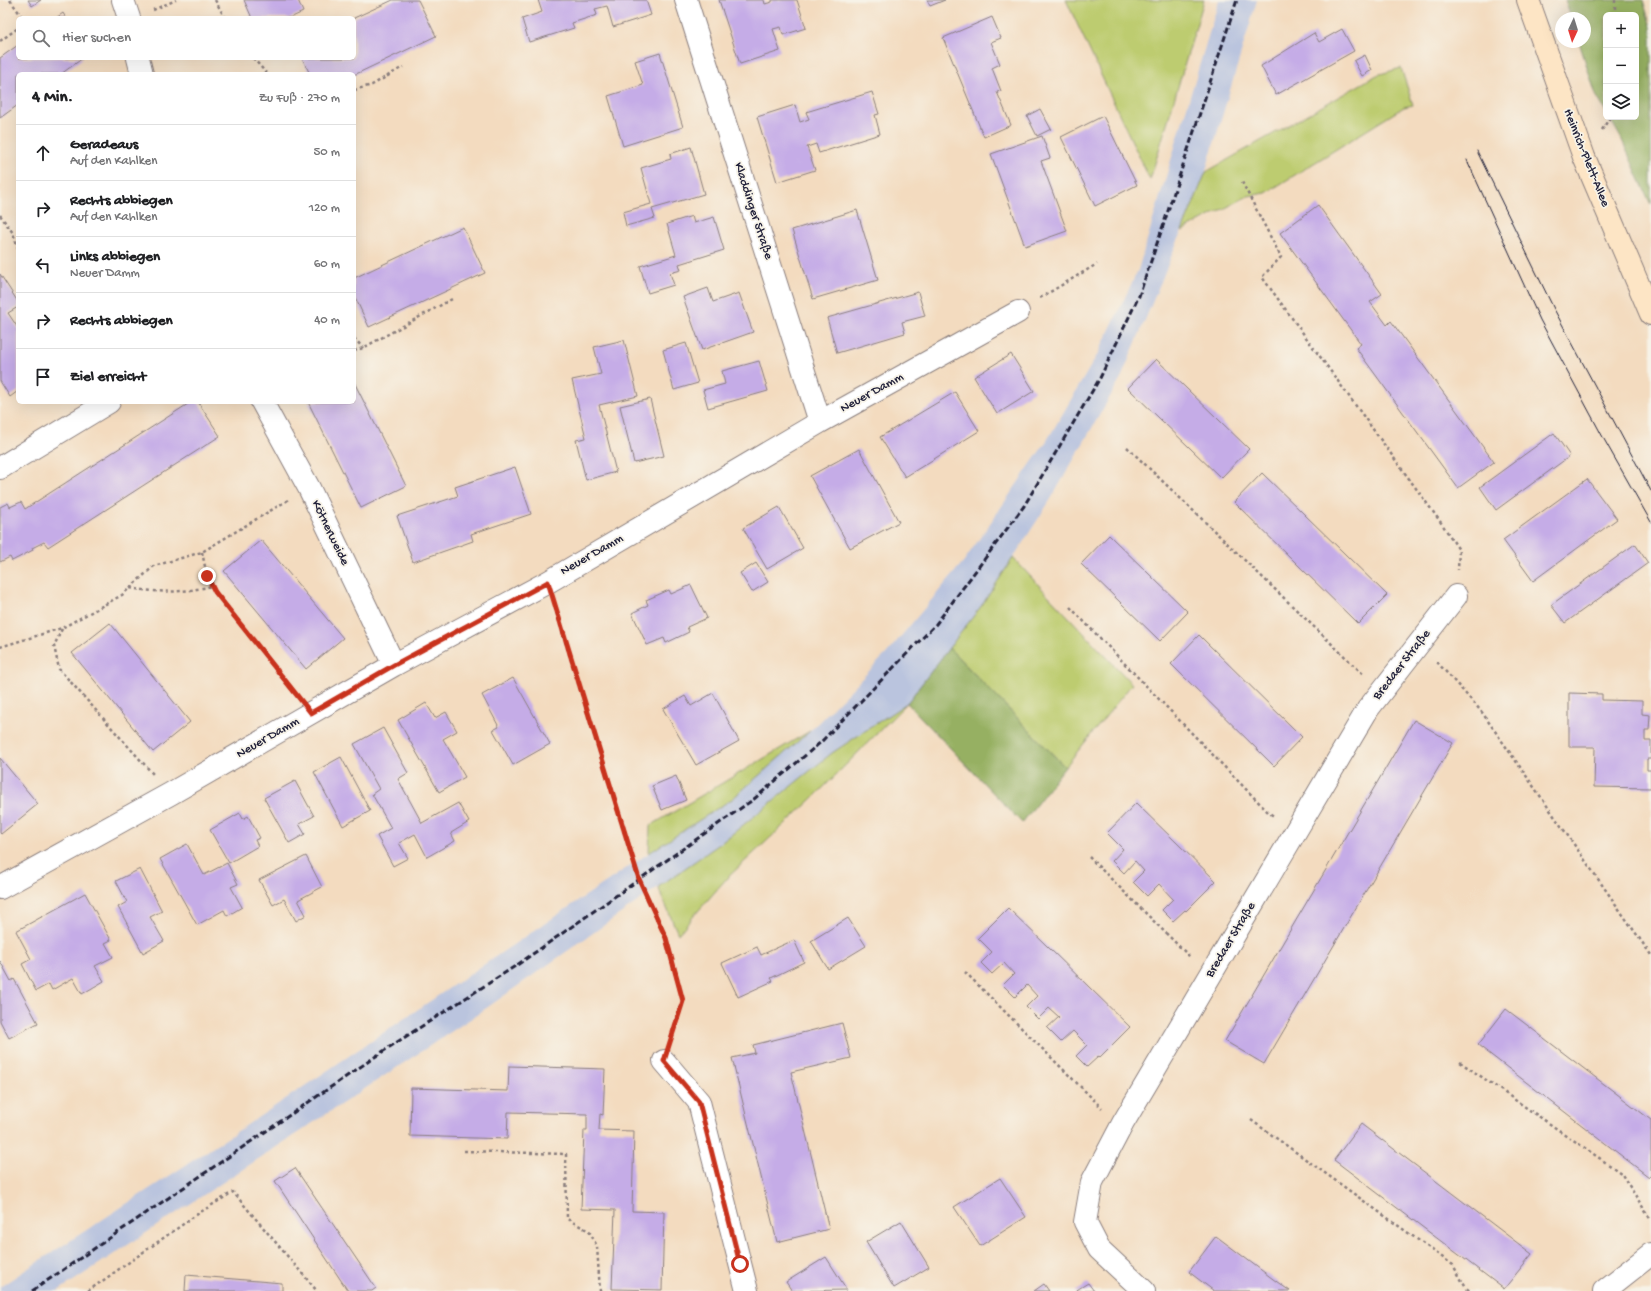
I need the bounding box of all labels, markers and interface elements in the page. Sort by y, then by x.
north arrow [1555,12,1591,48]
map controls [1603,12,1639,120]
button: + [1603,12,1639,48]
search box [16,16,356,60]
icon: search [30,27,52,49]
text: Hier suchen [62,29,131,47]
button: − [1603,48,1639,84]
button: layers [1603,84,1639,120]
text: 4 Min. [32,88,73,108]
text: Zu Fuß · 270 m [259,91,340,106]
street label: Heinrich-Plett-Allee [1560,107,1613,209]
text: Geradeaus [70,136,138,154]
icon: ahead [32,142,54,164]
text: 50 m [313,145,340,160]
text: Auf den Kahlken [70,154,157,169]
street label: Kladdinger Straße [730,161,776,262]
text: Rechts abbiegen [70,192,173,210]
icon: right [32,198,54,220]
text: 120 m [309,201,340,216]
text: Auf den Kahlken [70,210,157,225]
text: Links abbiegen [70,248,160,266]
icon: left [32,254,54,276]
text: 60 m [314,257,340,272]
text: Neuer Damm [70,266,140,281]
icon: right [32,310,54,332]
text: Rechts abbiegen [70,312,173,330]
text: 40 m [314,313,340,328]
icon: arrive [32,366,54,388]
text: Ziel erreicht [70,368,146,386]
street label: Neuer Damm [838,370,906,416]
street label: Kötnerweide [308,498,352,568]
street label: Neuer Damm [558,531,626,579]
route end [198,567,216,585]
street label: Bredaer Straße [1369,627,1434,704]
street label: Neuer Damm [234,714,302,762]
street label: Bredaer Straße [1202,899,1259,981]
route start [731,1255,749,1273]

